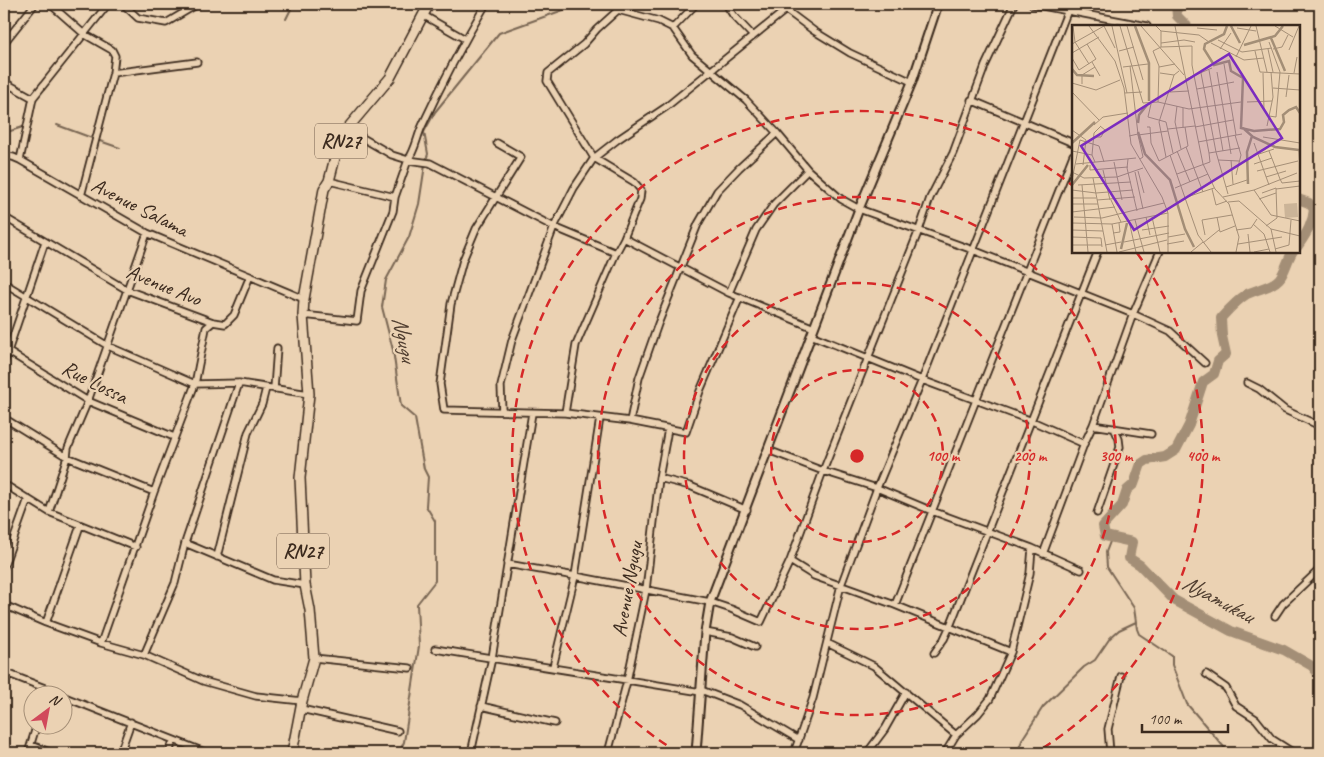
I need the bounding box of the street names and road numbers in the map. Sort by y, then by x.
road number: RN27 [315,124,367,158]
street label: Avenue Salama [87,172,195,243]
street label: Avenue Avo [123,258,207,312]
street label: Rue Lossa [58,354,134,410]
road number: RN27 [277,534,329,568]
street label: Avenue Ngugu [606,538,648,639]

